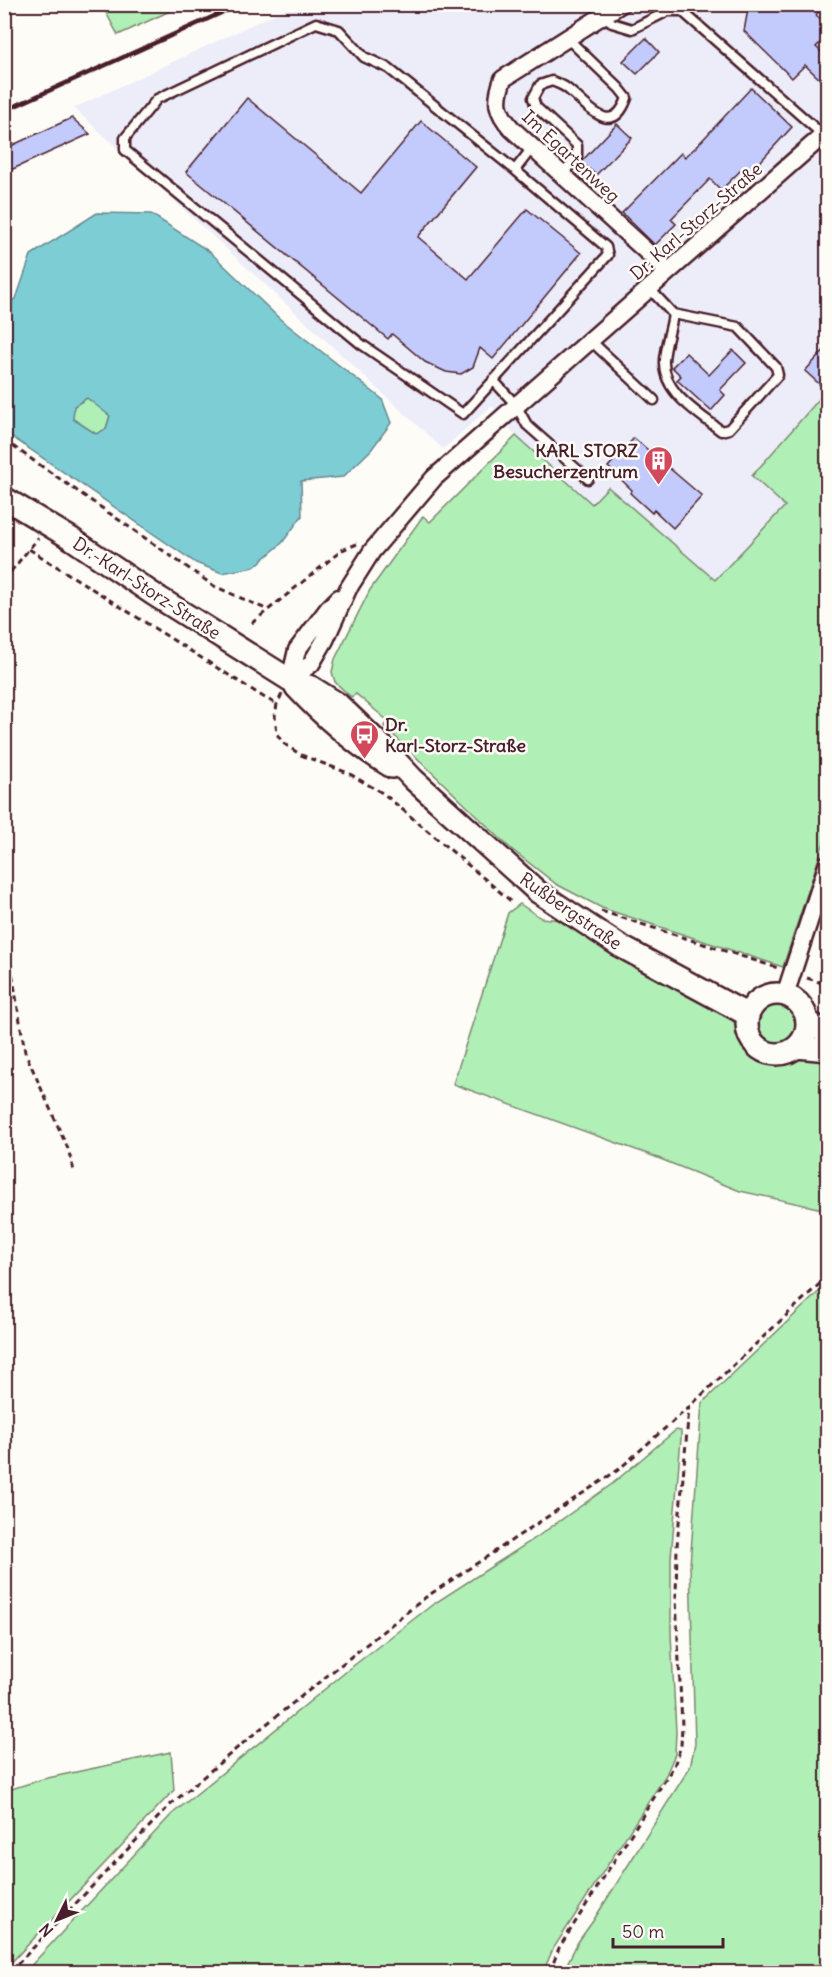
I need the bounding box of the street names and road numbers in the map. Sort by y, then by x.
street label: Im Egartenweg [517,105,625,207]
street label: Dr. Karl-Storz-Straße [625,157,767,285]
street label: Dr.-Karl-Storz-Straße [69,532,225,644]
street label: Rußbergstraße [515,867,627,955]

